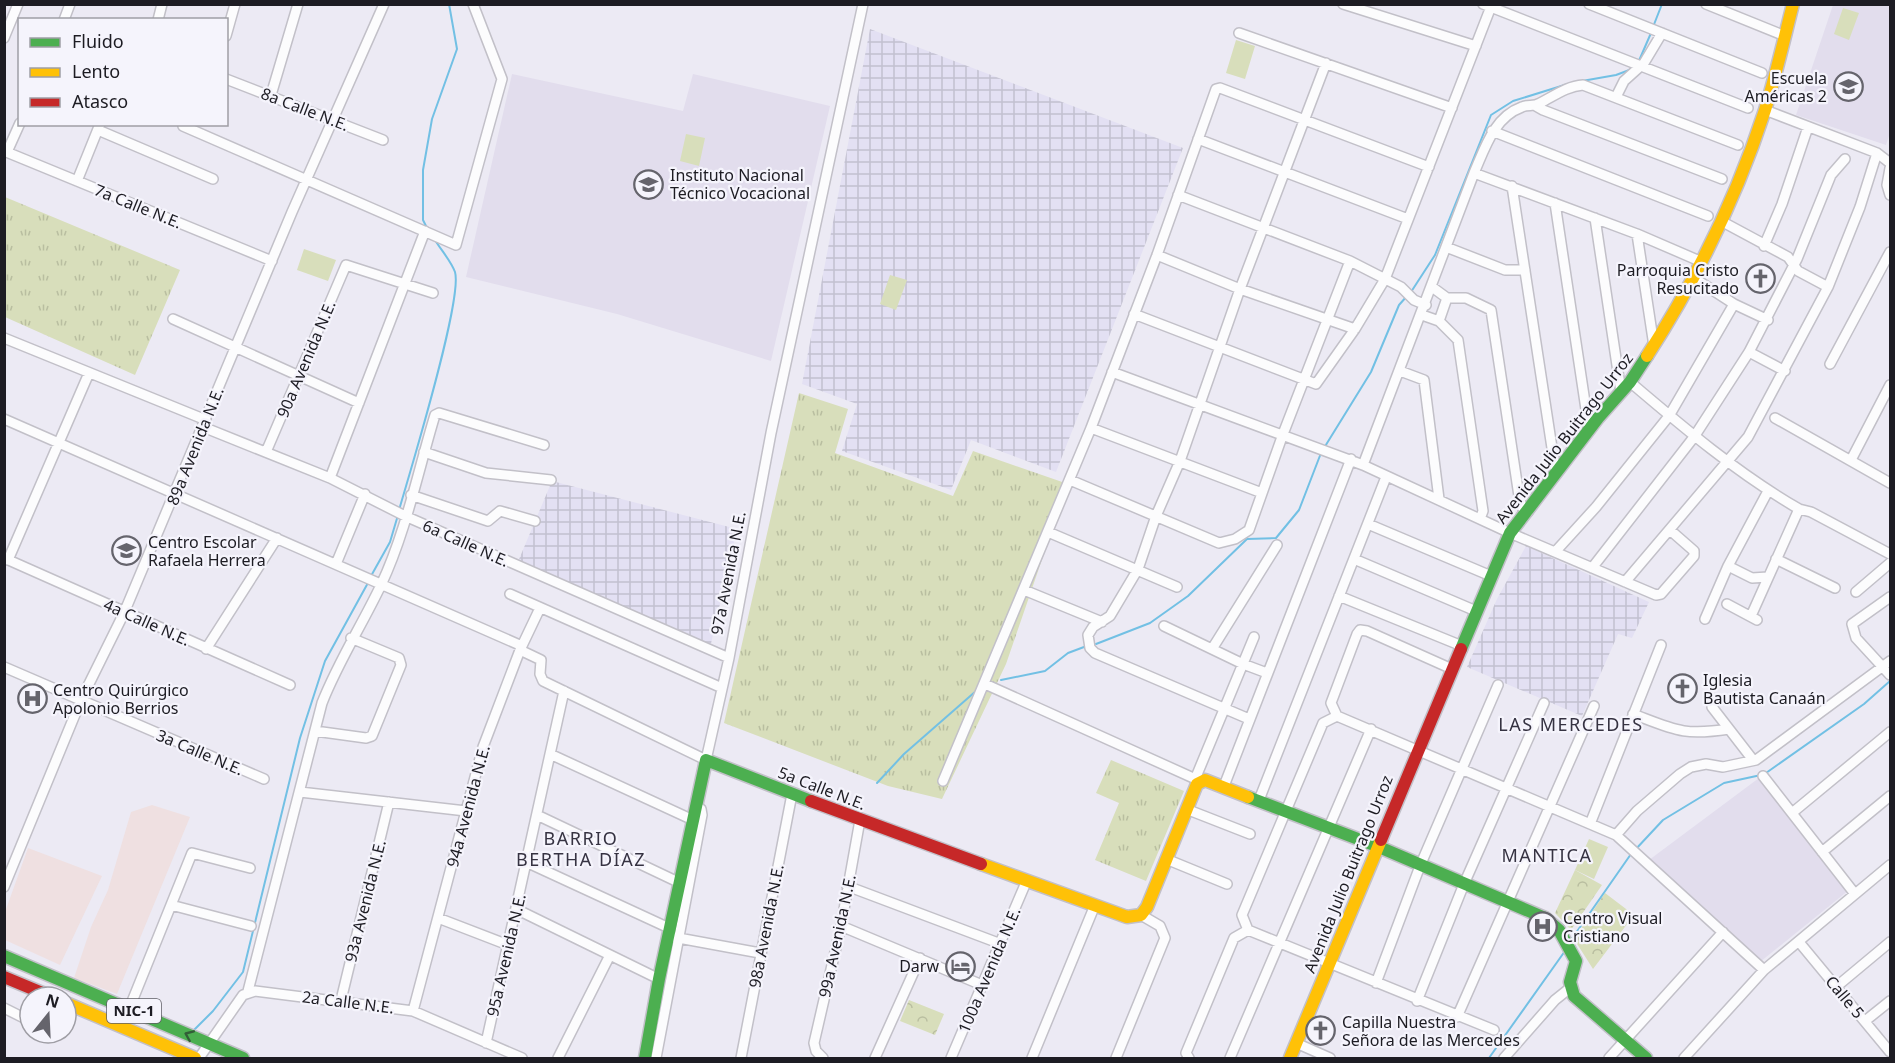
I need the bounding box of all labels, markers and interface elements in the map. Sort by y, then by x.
legend [18,18,228,126]
text: Fluido [72,29,124,53]
text: Lento [72,59,120,83]
place label: Escuela Américas 2 [1744,67,1827,107]
school or university icon: Escuela Américas 2 [1832,71,1864,103]
street label: 8a Calle N.E. [258,82,352,136]
text: Atasco [72,89,128,113]
place label: Instituto Nacional Técnico Vocacional [670,164,810,204]
school or university icon: Instituto Nacional Técnico Vocacional [633,168,665,200]
street label: 7a Calle N.E. [91,178,185,234]
place label: Parroquia Cristo Resucitado [1617,259,1739,299]
church icon: Parroquia Cristo Resucitado [1744,263,1776,295]
street label: 90a Avenida N.E. [271,297,341,421]
street label: Avenida Julio Buitrago Urroz [1490,348,1638,528]
street label: 89a Avenida N.E. [161,384,229,508]
street label: 97a Avenida N.E. [705,509,751,637]
street label: 6a Calle N.E. [419,514,513,572]
place label: Centro Escolar Rafaela Herrera [148,531,266,571]
school or university icon: Centro Escolar Rafaela Herrera [111,535,143,567]
street label: 4a Calle N.E. [100,593,194,651]
place label: Iglesia Bautista Canaán [1703,669,1826,709]
church icon: Iglesia Bautista Canaán [1666,673,1698,705]
place label: Centro Quirúrgico Apolonio Berrios [53,679,189,719]
hospital icon: Centro Quirúrgico Apolonio Berrios [16,683,48,715]
district label: LAS MERCEDES [1498,712,1644,736]
street label: 3a Calle N.E. [153,724,247,780]
street label: 94a Avenida N.E. [441,743,495,869]
street label: 5a Calle N.E. [775,761,869,815]
street label: Avenida Julio Buitrago Urroz [1298,772,1398,976]
district label: BARRIO BERTHA DÍAZ [516,826,646,871]
street label: 93a Avenida N.E. [339,837,391,965]
district label: MANTICA [1502,843,1593,867]
street label: 98a Avenida N.E. [743,862,789,990]
street label: 99a Avenida N.E. [813,872,861,1000]
street label: 95a Avenida N.E. [481,891,531,1019]
street label: 100a Avenida N.E. [953,904,1025,1036]
place label: Centro Visual Cristiano [1563,907,1662,947]
hospital icon: Centro Visual Cristiano [1526,911,1558,943]
hotel icon: Darw [944,950,976,982]
place label: Darw [899,955,939,977]
street label: Calle 5 [1821,971,1869,1023]
north arrow [18,985,78,1045]
street label: 2a Calle N.E. [301,985,395,1019]
text: N [43,988,62,1013]
road number: NIC-1 [107,999,161,1023]
place label: Capilla Nuestra Señora de las Mercedes [1342,1011,1520,1051]
church icon: Capilla Nuestra Señora de las Mercedes [1305,1015,1337,1047]
one-way arrow [184,1030,195,1042]

